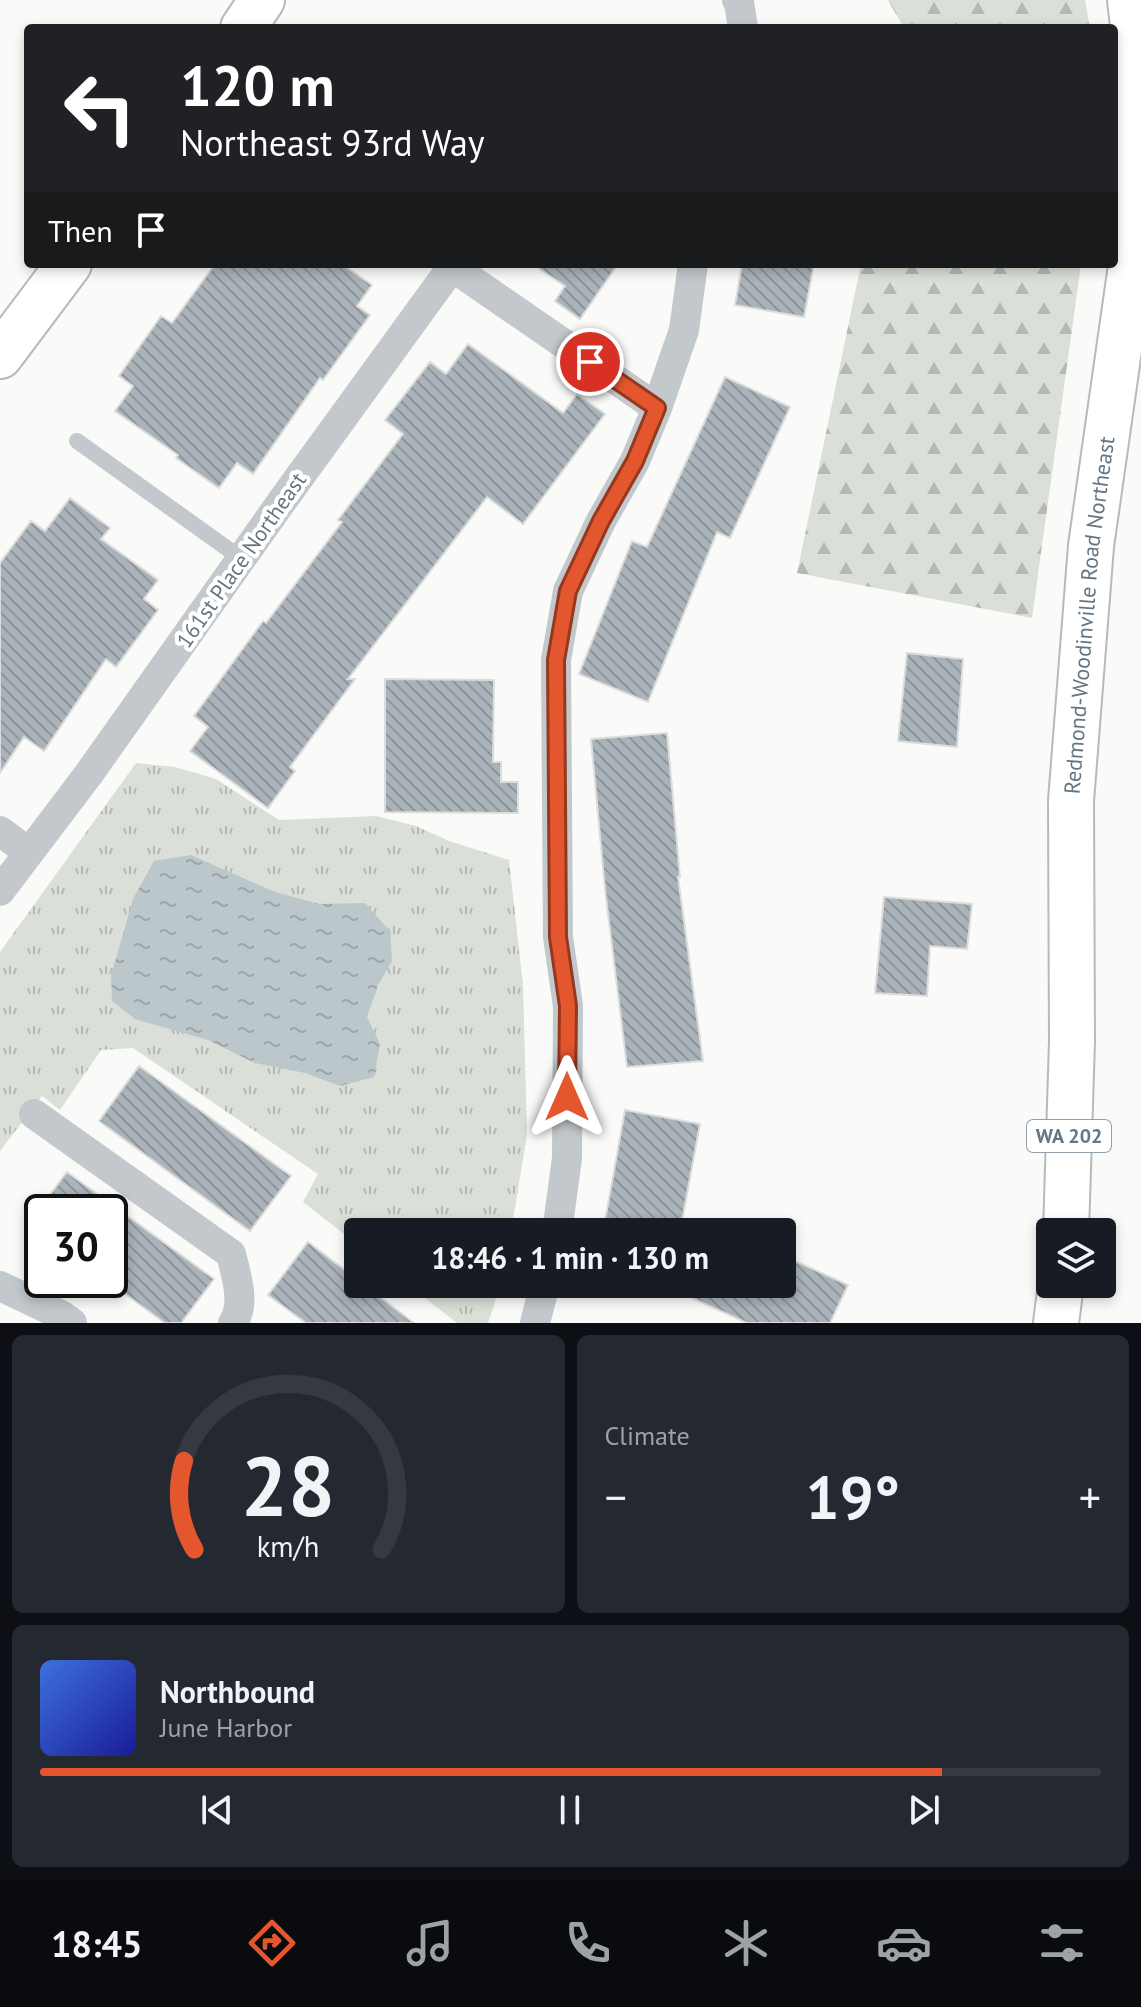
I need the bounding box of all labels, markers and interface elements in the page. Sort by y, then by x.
text: 120 m [180,49,335,121]
icon: left [48,56,152,160]
text: Northeast 93rd Way [180,119,485,166]
icon: arrive [129,208,173,252]
text: Then [48,211,113,250]
pin [556,328,624,396]
icon: arrive [568,340,612,384]
street label: Redmond-Woodinville Road Northeast [1058,434,1121,795]
street label: 161st Place Northeast [170,466,312,653]
position arrow [525,1055,609,1139]
road number: WA 202 [1027,1120,1111,1152]
speed limit sign: 30 [24,1194,128,1298]
map controls [1036,1218,1116,1298]
button: layers [1036,1218,1116,1298]
text: 18:46 · 1 min · 130 m [431,1238,709,1277]
text: Climate [605,1419,690,1452]
text: 28 [241,1431,335,1539]
text: 19° [806,1458,900,1536]
text: − [605,1468,627,1525]
text: + [1079,1468,1101,1525]
text: km/h [257,1528,320,1565]
text: Northbound [160,1672,315,1711]
text: June Harbor [160,1711,292,1744]
icon: previous [195,1788,239,1832]
icon: pause [548,1788,592,1832]
icon: next [902,1788,946,1832]
icon: directions [244,1915,300,1971]
icon: music [402,1915,458,1971]
icon: phone [560,1915,616,1971]
icon: climate [718,1915,774,1971]
icon: car [876,1915,932,1971]
icon: filters [1034,1915,1090,1971]
text: 18:45 [51,1920,142,1967]

